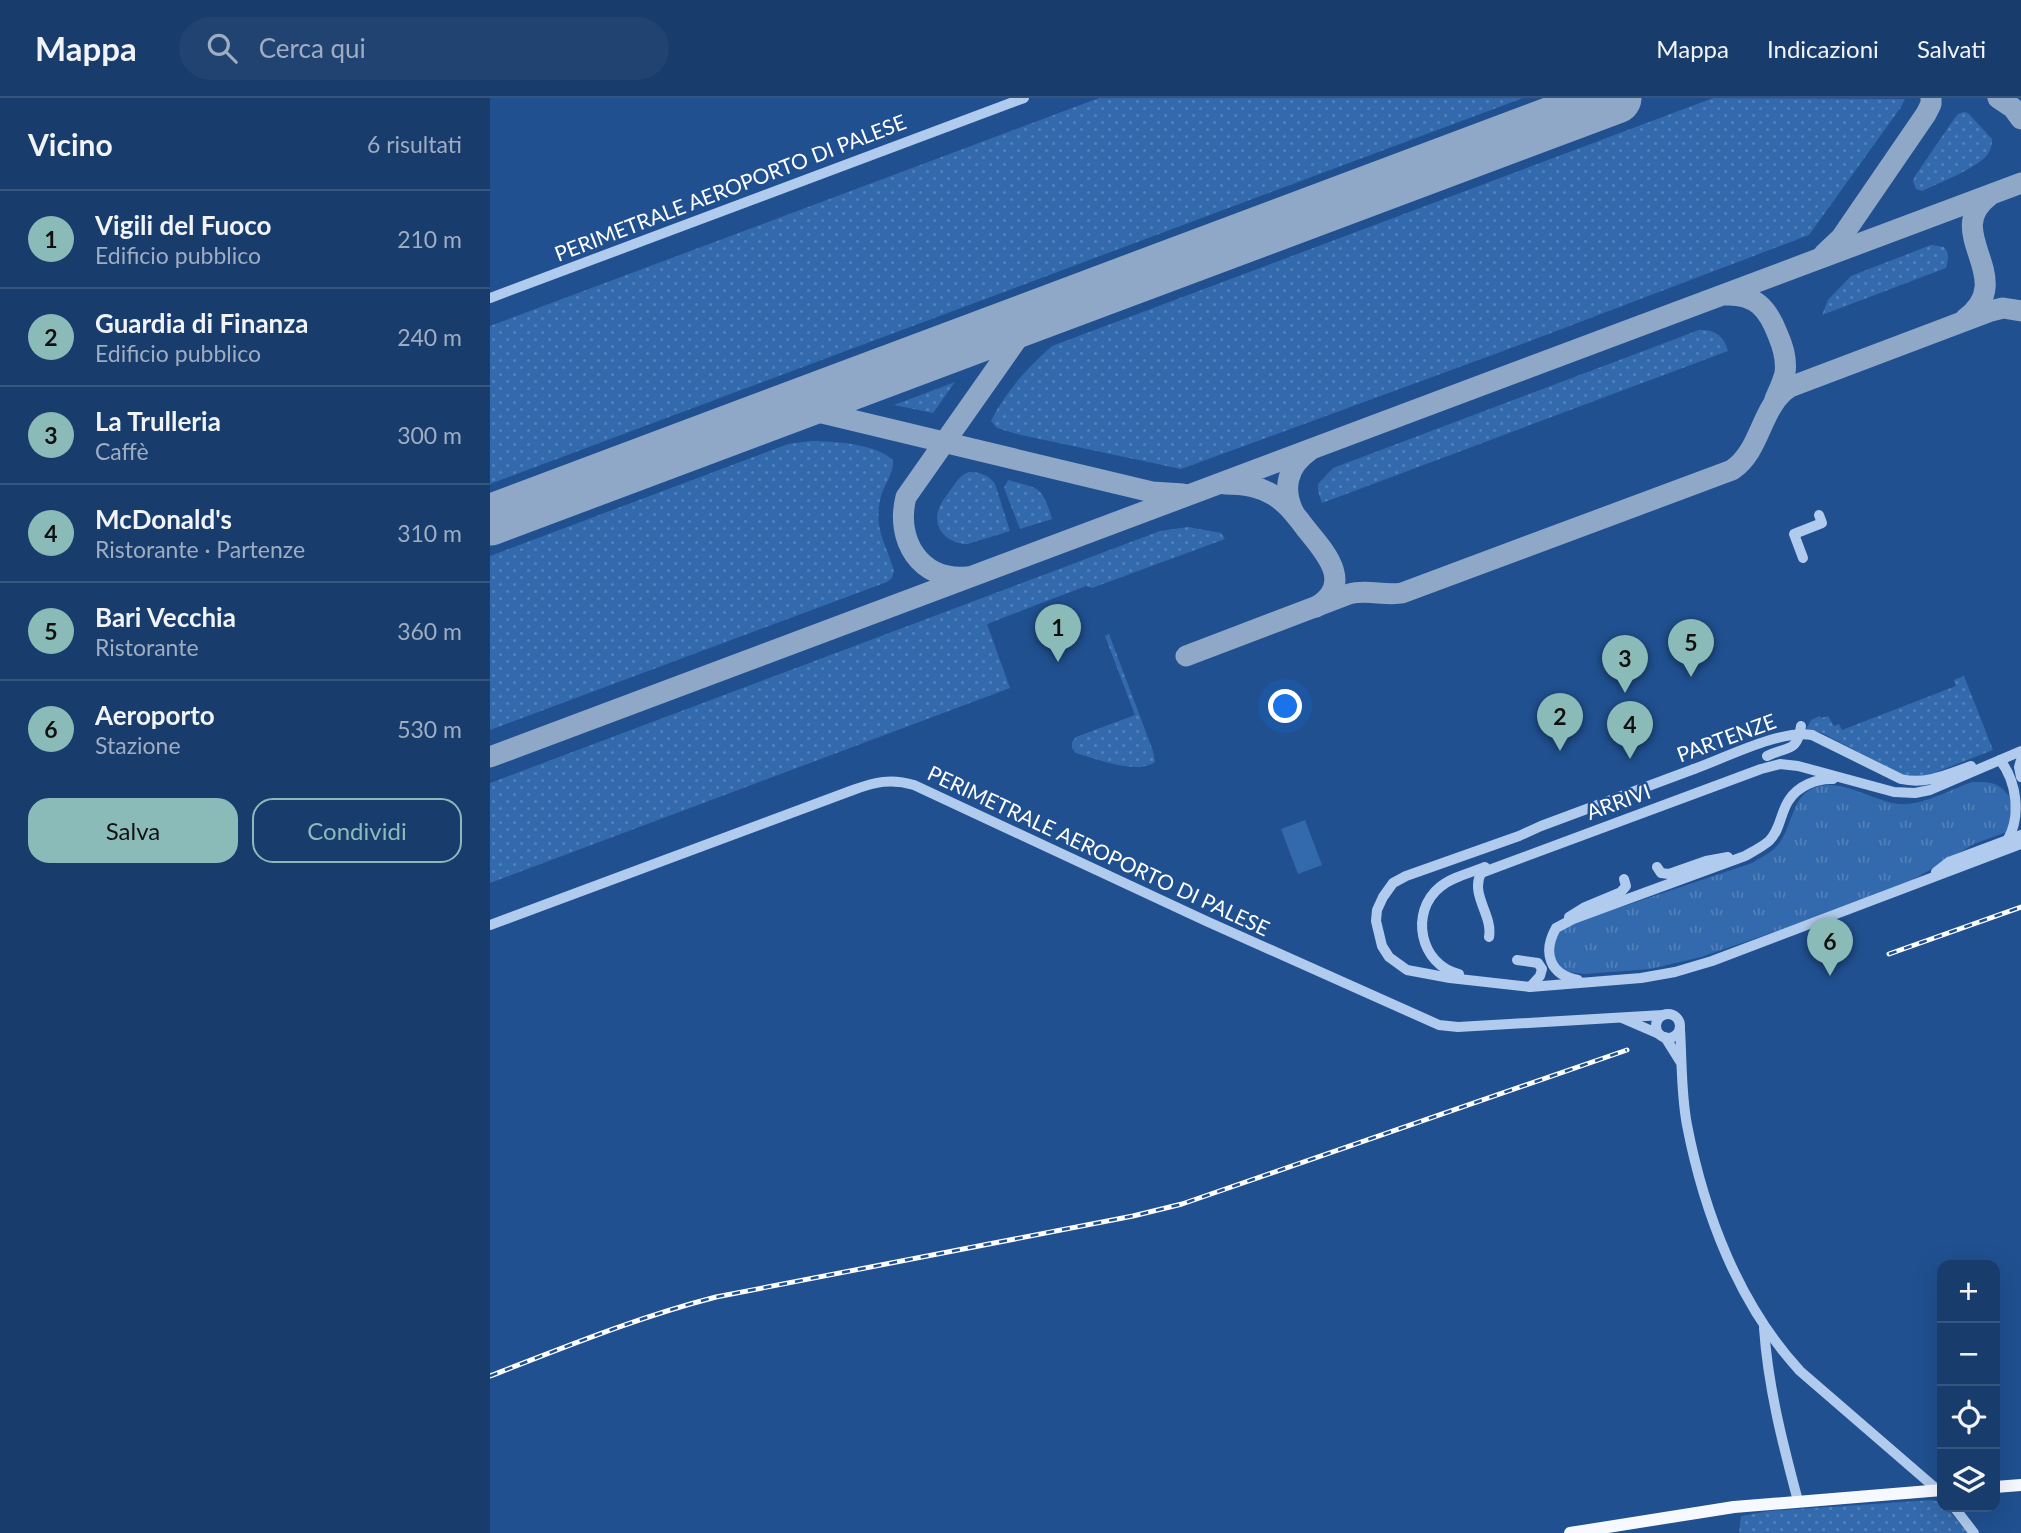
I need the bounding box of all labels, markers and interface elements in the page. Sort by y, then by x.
search box [179,17,669,80]
text: Mappa [35,28,137,68]
icon: search [203,29,241,67]
text: Cerca qui [259,32,366,64]
text: Mappa [1656,34,1729,63]
text: Indicazioni [1767,34,1879,63]
text: Salvati [1917,34,1986,63]
street label: PERIMETRALE AEROPORTO DI PALESE [551,108,909,266]
text: Vicino [28,126,113,162]
text: 6 risultati [367,130,462,158]
text: Vigili del Fuoco [95,209,271,241]
text: 1 [44,225,58,253]
text: 210 m [397,225,462,253]
text: Edificio pubblico [95,241,261,269]
text: Guardia di Finanza [95,307,308,339]
text: 2 [44,323,58,351]
text: 240 m [397,323,462,351]
text: Edificio pubblico [95,339,261,367]
text: La Trulleria [95,405,221,437]
text: 3 [44,421,58,449]
text: 300 m [397,421,462,449]
text: Caffè [95,437,149,465]
text: McDonald's [95,503,232,535]
text: 4 [44,519,58,547]
text: 310 m [397,519,462,547]
text: Ristorante · Partenze [95,535,305,563]
text: Bari Vecchia [95,601,236,633]
pin: 1 [1035,604,1081,662]
text: 5 [44,617,58,645]
text: 360 m [397,617,462,645]
pin: 5 [1668,619,1714,677]
text: Ristorante [95,633,199,661]
pin: 3 [1602,635,1648,693]
your location [1268,689,1302,723]
pin: 2 [1537,693,1583,751]
text: Aeroporto [95,699,215,731]
pin: 4 [1607,701,1653,759]
street label: PARTENZE [1673,708,1779,766]
text: 6 [44,715,58,743]
text: 530 m [397,715,462,743]
text: Stazione [95,731,181,759]
street label: PERIMETRALE AEROPORTO DI PALESE [924,760,1274,940]
street label: ARRIVI [1582,778,1654,824]
button: Salva [28,798,238,863]
button: Condividi [252,798,462,863]
pin: 6 [1807,918,1853,976]
map controls [1937,1260,2000,1512]
button: + [1937,1260,2000,1323]
button: − [1937,1323,2000,1386]
button: locate [1937,1386,2000,1449]
button: layers [1937,1449,2000,1512]

